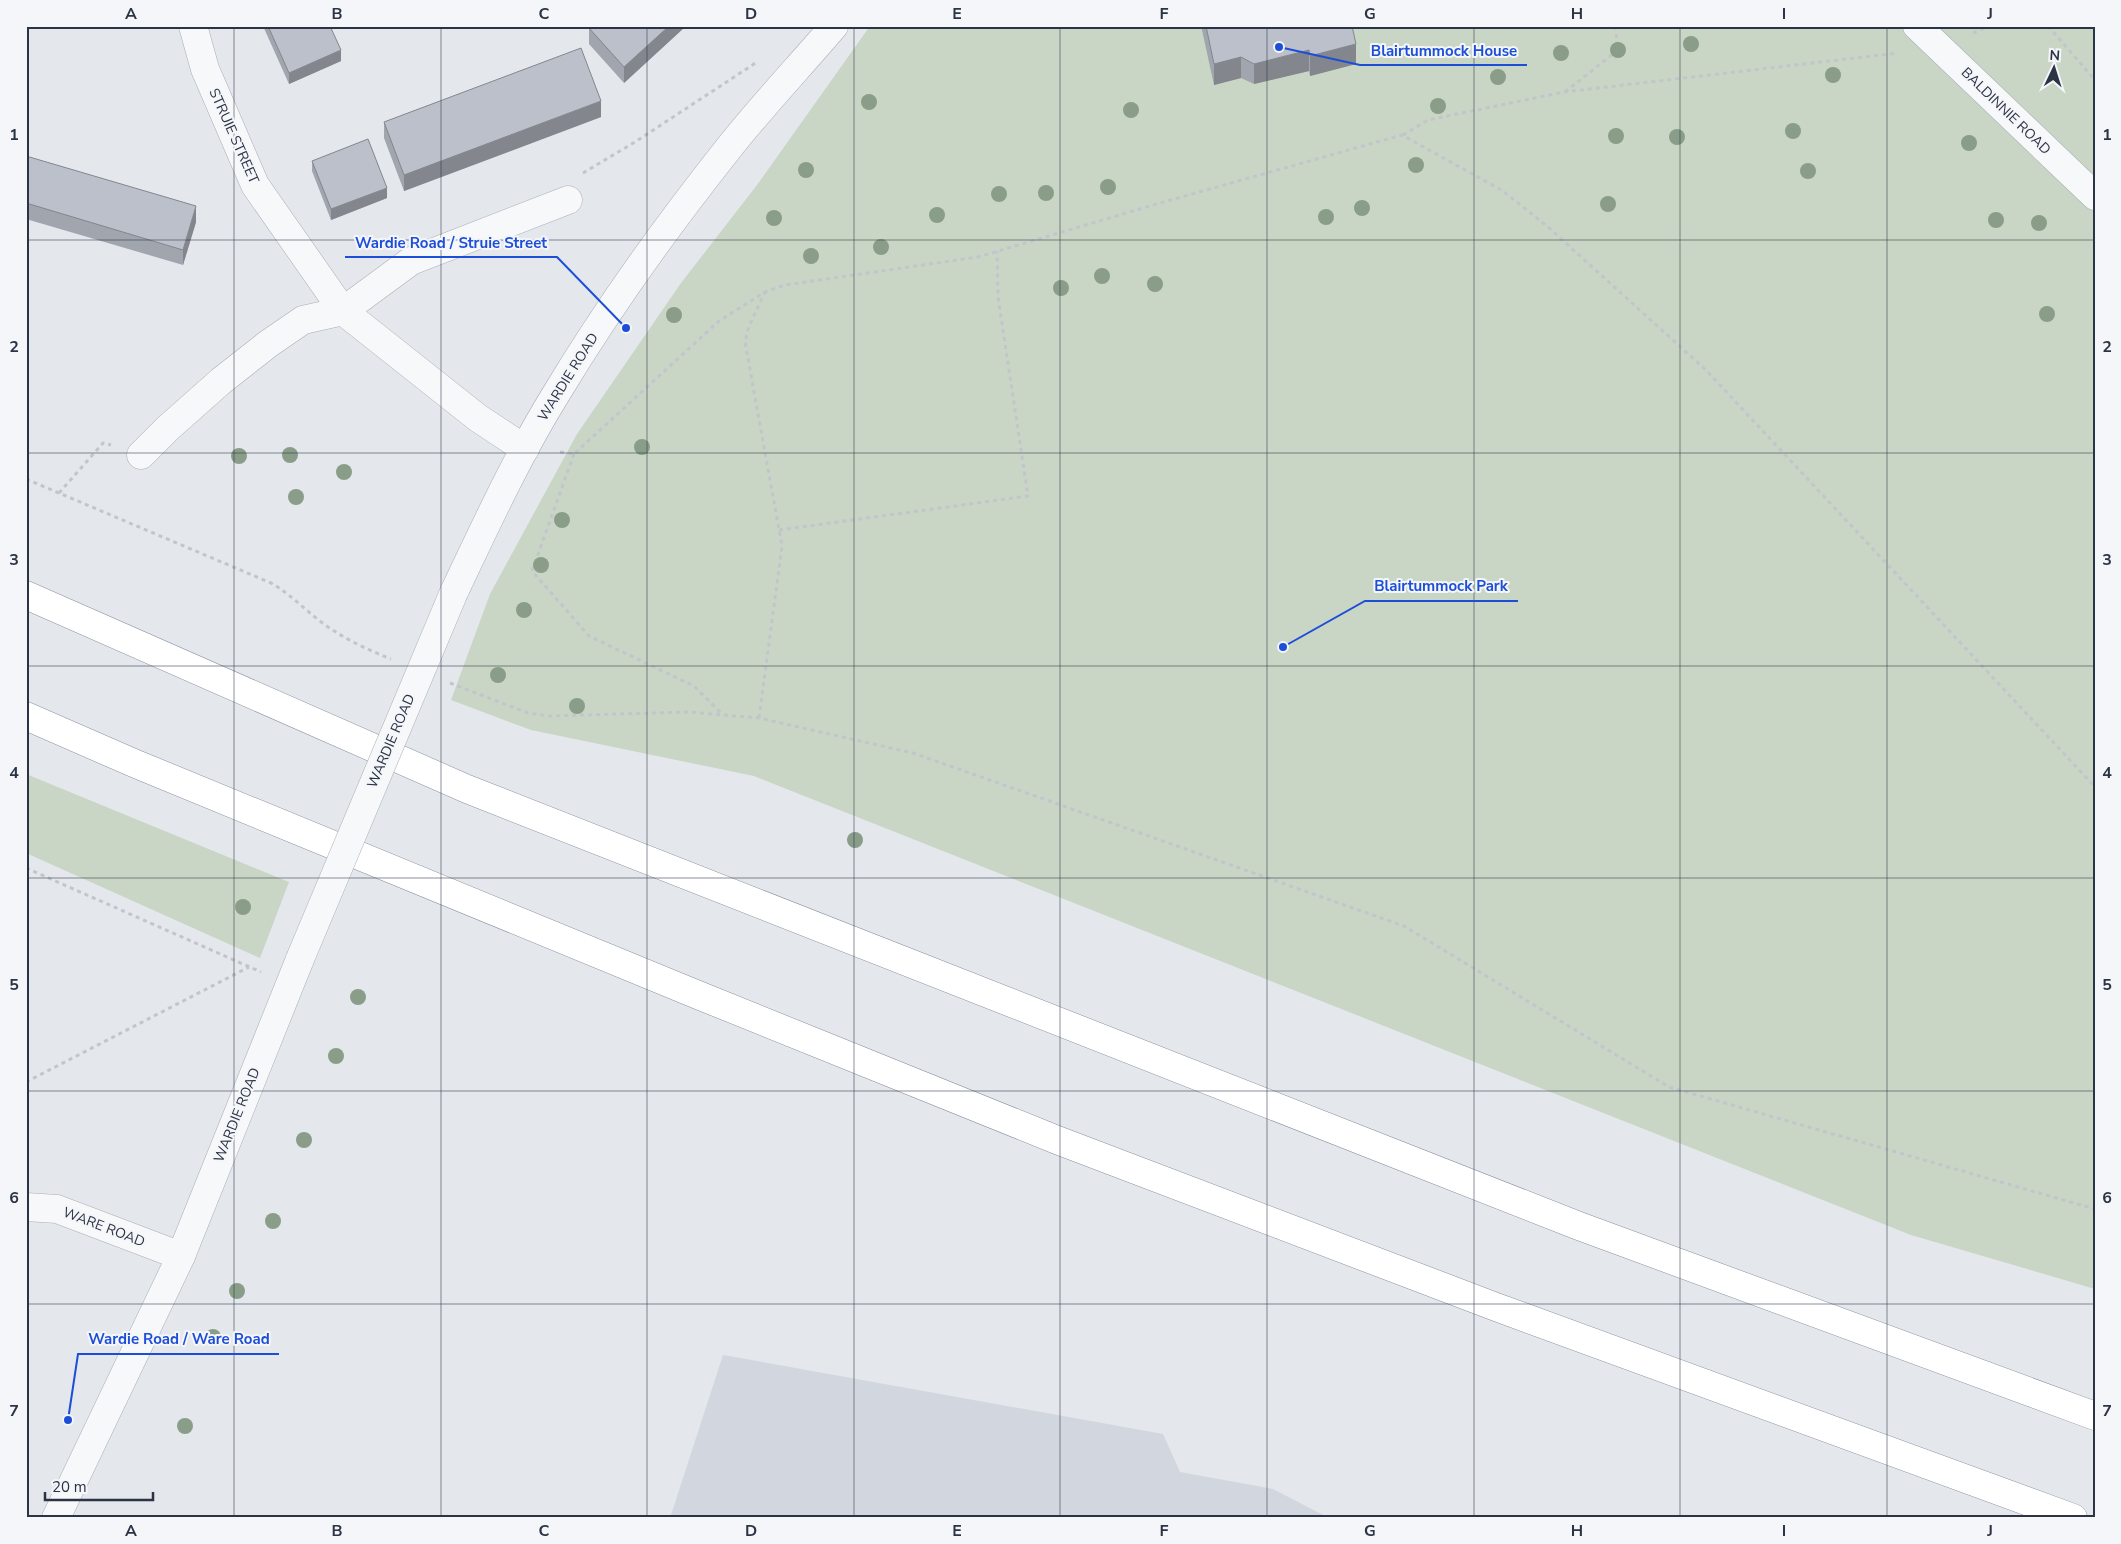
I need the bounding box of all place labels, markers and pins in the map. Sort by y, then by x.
callout: Blairtummock House [1360,35,1527,65]
callout: Wardie Road / Struie Street [345,227,557,257]
callout: Blairtummock Park [1365,571,1518,601]
callout: Wardie Road / Ware Road [78,1324,279,1354]

